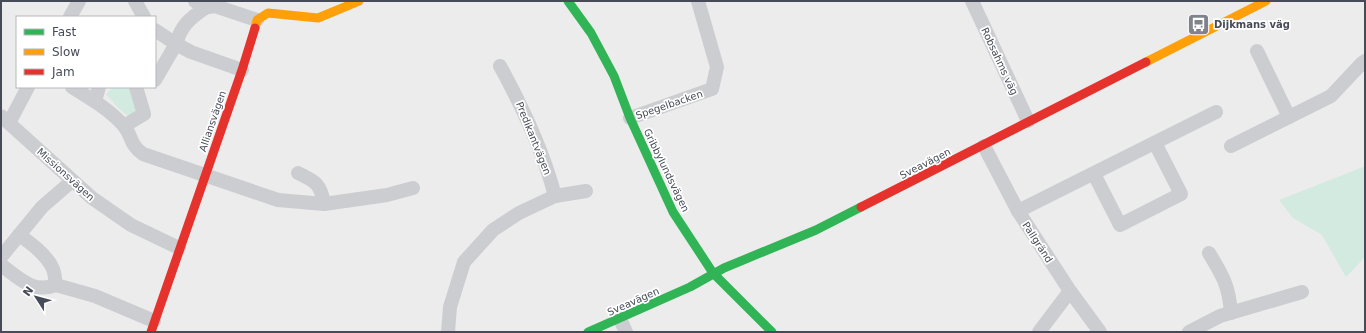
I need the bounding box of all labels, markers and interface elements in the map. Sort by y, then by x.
bus stop icon: Dijkmans väg [1185,11,1211,37]
legend [16,16,156,88]
place label: Dijkmans väg [1214,19,1290,30]
text: Fast [52,25,76,39]
street label: Robsahms väg [979,26,1020,97]
text: Slow [52,45,80,59]
text: Jam [51,65,75,79]
street label: Spegelbacken [634,88,704,121]
street label: Alliansvägen [197,89,228,153]
street label: Predikantvägen [514,100,553,176]
street label: Gribbylundsvägen [642,127,691,214]
street label: Missionsvägen [35,146,97,203]
street label: Sveavägen [898,146,952,181]
street label: Pallgränd [1020,220,1055,265]
north arrow [16,277,56,317]
text: N [20,284,36,299]
street label: Sveavägen [606,285,661,318]

